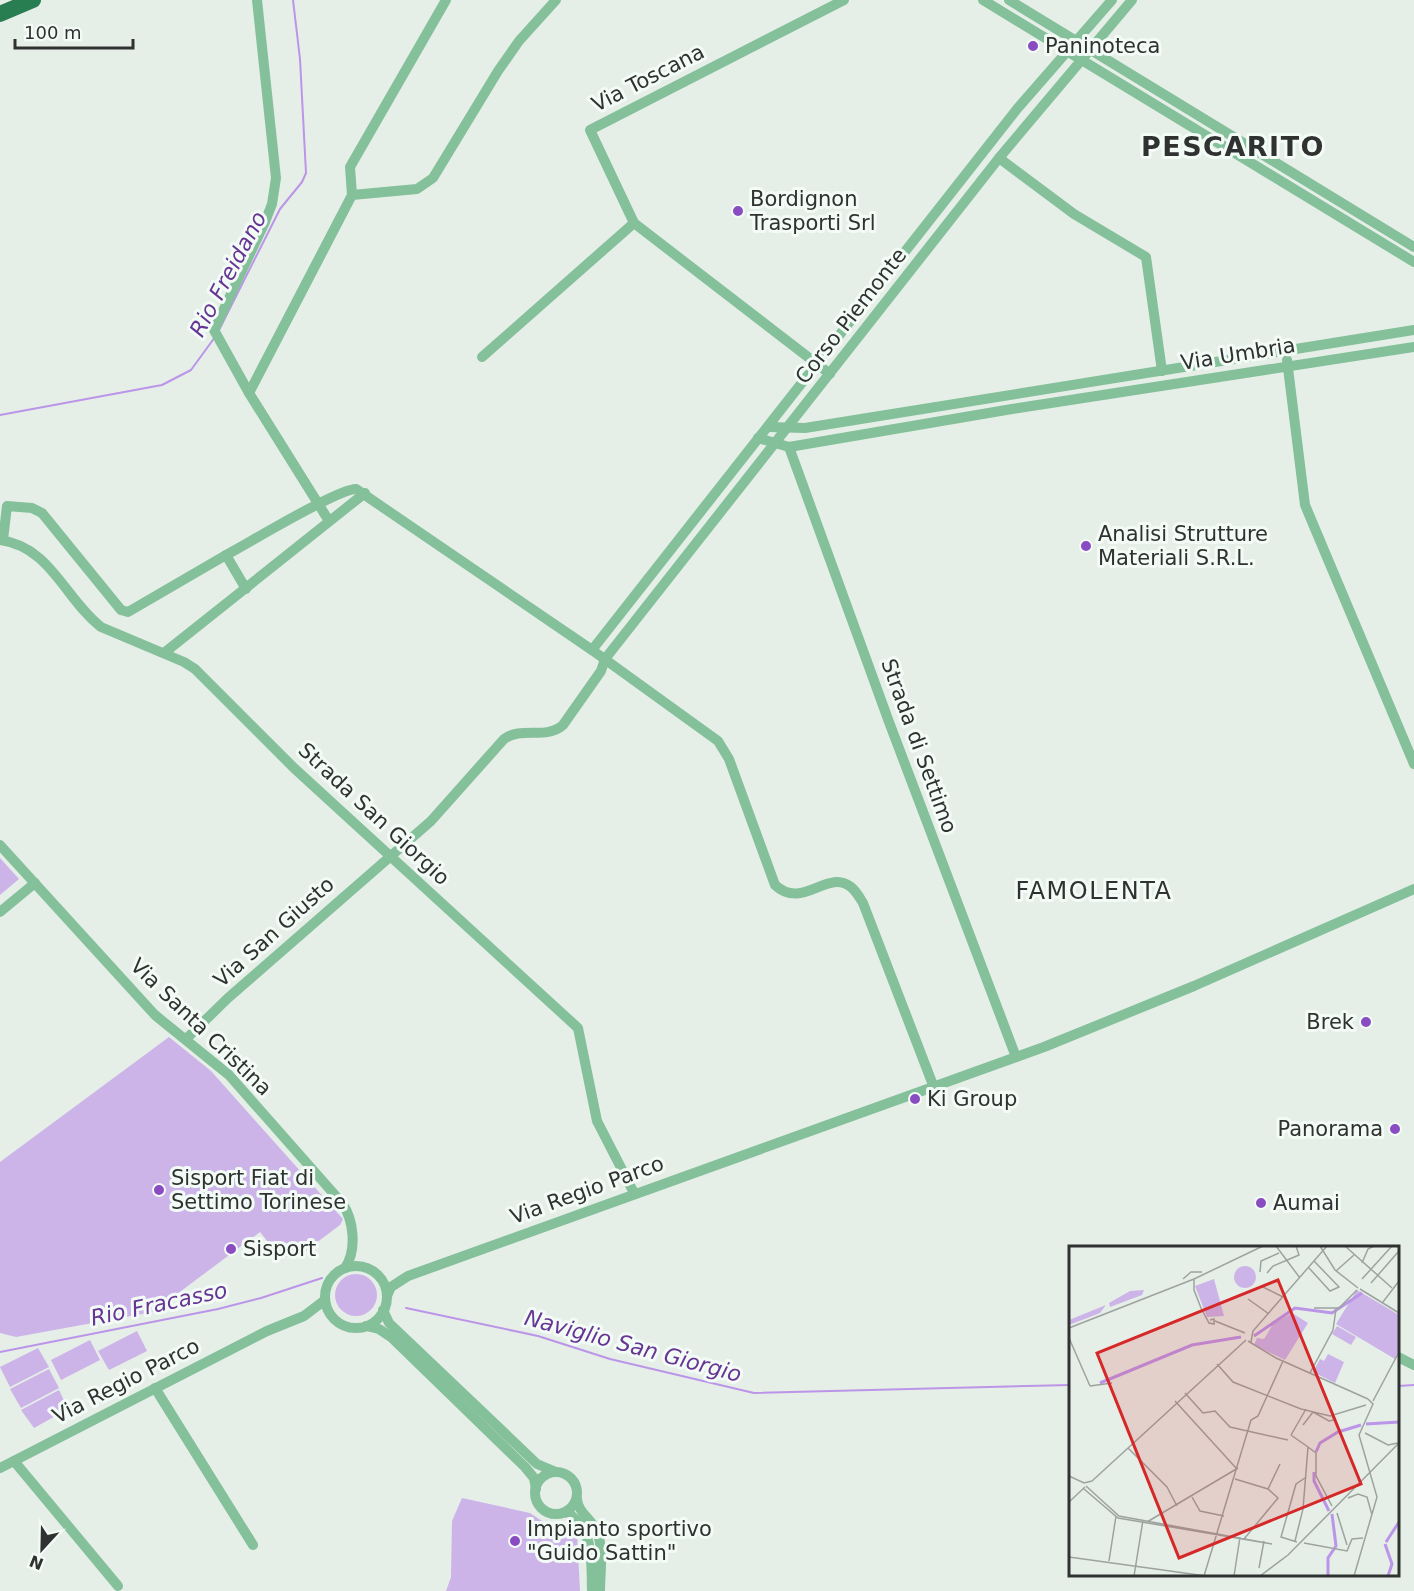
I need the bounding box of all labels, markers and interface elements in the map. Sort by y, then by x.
scale bar [15,12,134,50]
text: 100 m [24,22,82,43]
place label: Paninoteca [1045,34,1160,58]
street label: Via Toscana [588,39,708,117]
marker: Paninoteca [1026,39,1040,53]
district label: PESCARITO [1141,131,1325,162]
place label: Bordignon Trasporti Srl [749,187,876,235]
marker: Bordignon Trasporti Srl [731,204,745,218]
water label: Rio Freidano [185,207,271,341]
street label: Corso Piemonte [791,243,911,389]
street label: Via Umbria [1179,333,1297,375]
place label: Analisi Strutture Materiali S.R.L. [1098,522,1268,570]
marker: Analisi Strutture Materiali S.R.L. [1079,539,1093,553]
street label: Strada di Settimo [876,656,962,836]
street label: Strada San Giorgio [294,738,454,890]
street label: Via San Giusto [209,872,339,992]
district label: FAMOLENTA [1016,877,1172,905]
street label: Via Santa Cristina [125,953,277,1101]
place label: Brek [1306,1010,1355,1034]
marker: Brek [1359,1015,1373,1029]
place label: Ki Group [927,1087,1017,1111]
marker: Ki Group [908,1092,922,1106]
place label: Panorama [1277,1117,1383,1141]
marker: Panorama [1388,1122,1402,1136]
street label: Via Regio Parco [507,1151,667,1229]
place label: Sisport Fiat di Settimo Torinese [171,1166,346,1214]
marker: Sisport Fiat di Settimo Torinese [152,1183,166,1197]
place label: Aumai [1273,1191,1340,1215]
marker: Aumai [1254,1196,1268,1210]
place label: Sisport [243,1237,316,1261]
marker: Sisport [224,1242,238,1256]
inset map [1069,1246,1399,1576]
water label: Rio Fracasso [88,1277,230,1331]
water label: Naviglio San Giorgio [522,1305,744,1387]
street label: Via Regio Parco [49,1334,203,1428]
place label: Impianto sportivo "Guido Sattin" [527,1517,712,1565]
north arrow [12,1519,72,1579]
marker: Impianto sportivo "Guido Sattin" [508,1534,522,1548]
text: N [27,1551,46,1574]

